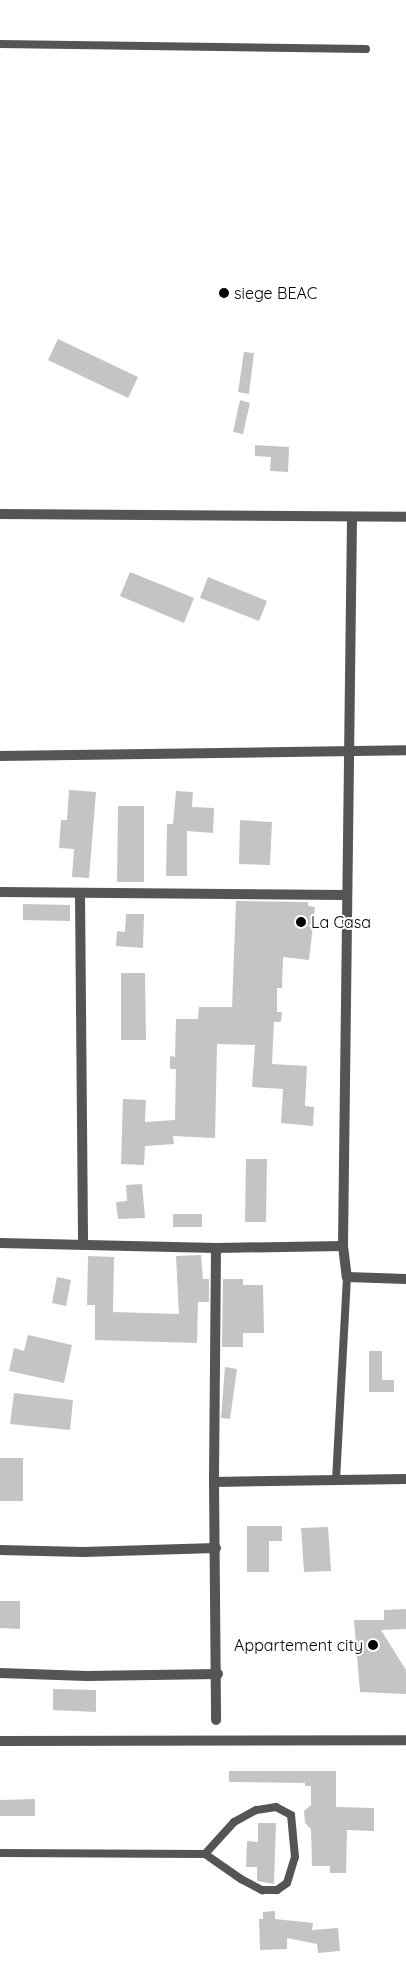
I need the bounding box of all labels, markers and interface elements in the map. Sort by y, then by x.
place label: siege BEAC [234,283,317,303]
marker: siege BEAC [218,287,230,299]
place label: La Casa [311,912,371,932]
marker: La Casa [295,916,307,928]
place label: Appartement city [234,1635,363,1655]
marker: Appartement city [367,1639,379,1651]

